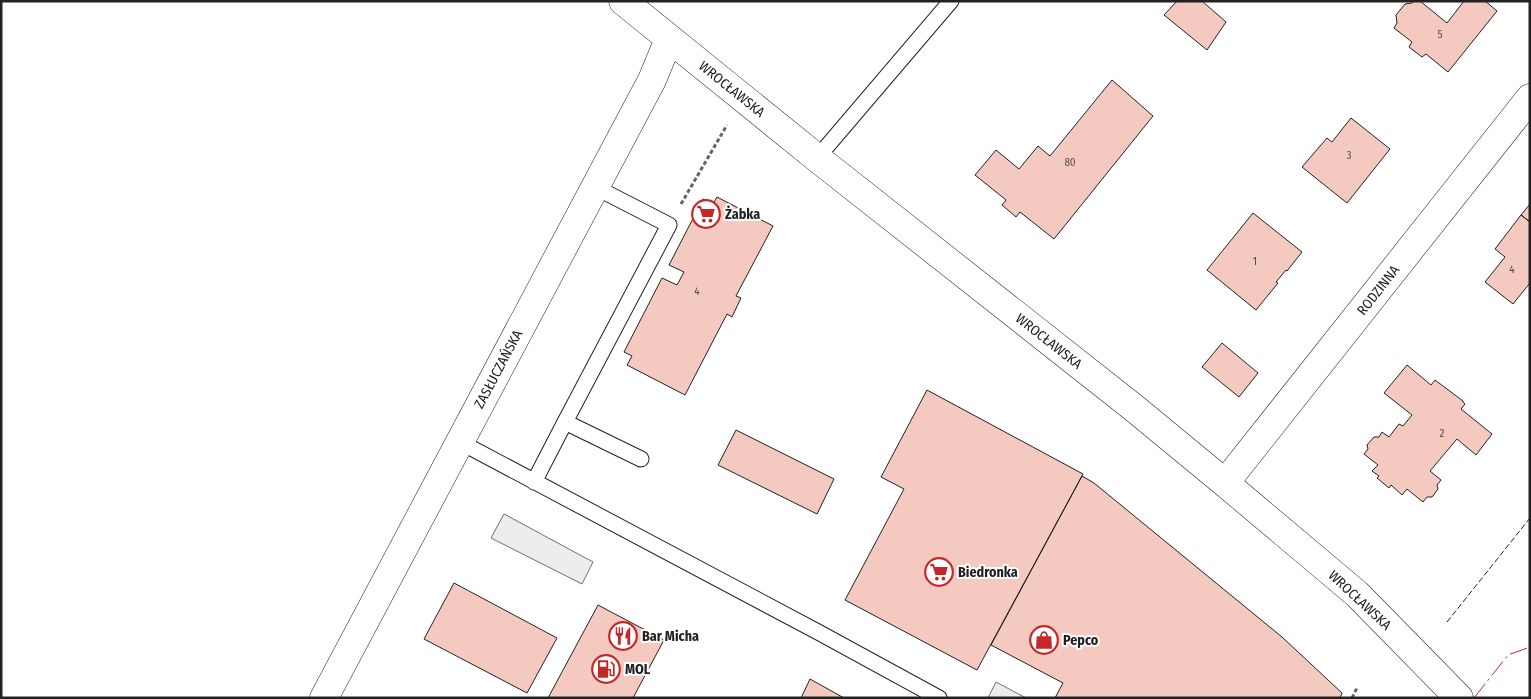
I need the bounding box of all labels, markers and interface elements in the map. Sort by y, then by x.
house number: 5 [1437,28,1443,41]
street label: WROCŁAWSKA [695,58,769,122]
house number: 3 [1347,149,1352,162]
house number: 80 [1064,156,1076,169]
supermarket icon: Żabka [691,199,721,229]
place label: Żabka [725,205,760,223]
house number: 1 [1253,255,1257,268]
street label: RODZINNA [1354,261,1404,319]
house number: 4 [1509,263,1515,276]
house number: 4 [694,285,700,298]
street label: WROCŁAWSKA [1012,310,1086,373]
street label: ZASŁUCZAŃSKA [470,326,527,411]
house number: 2 [1440,427,1445,440]
supermarket icon: Biedronka [924,557,954,587]
place label: Biedronka [958,564,1018,581]
street label: WROCŁAWSKA [1325,567,1395,634]
restaurant icon: Bar Micha [608,621,638,651]
shop icon: Pepco [1029,625,1059,655]
place label: Bar Micha [642,628,699,645]
place label: Pepco [1063,632,1099,649]
fuel station icon: MOL [591,654,621,684]
place label: MOL [625,661,651,678]

